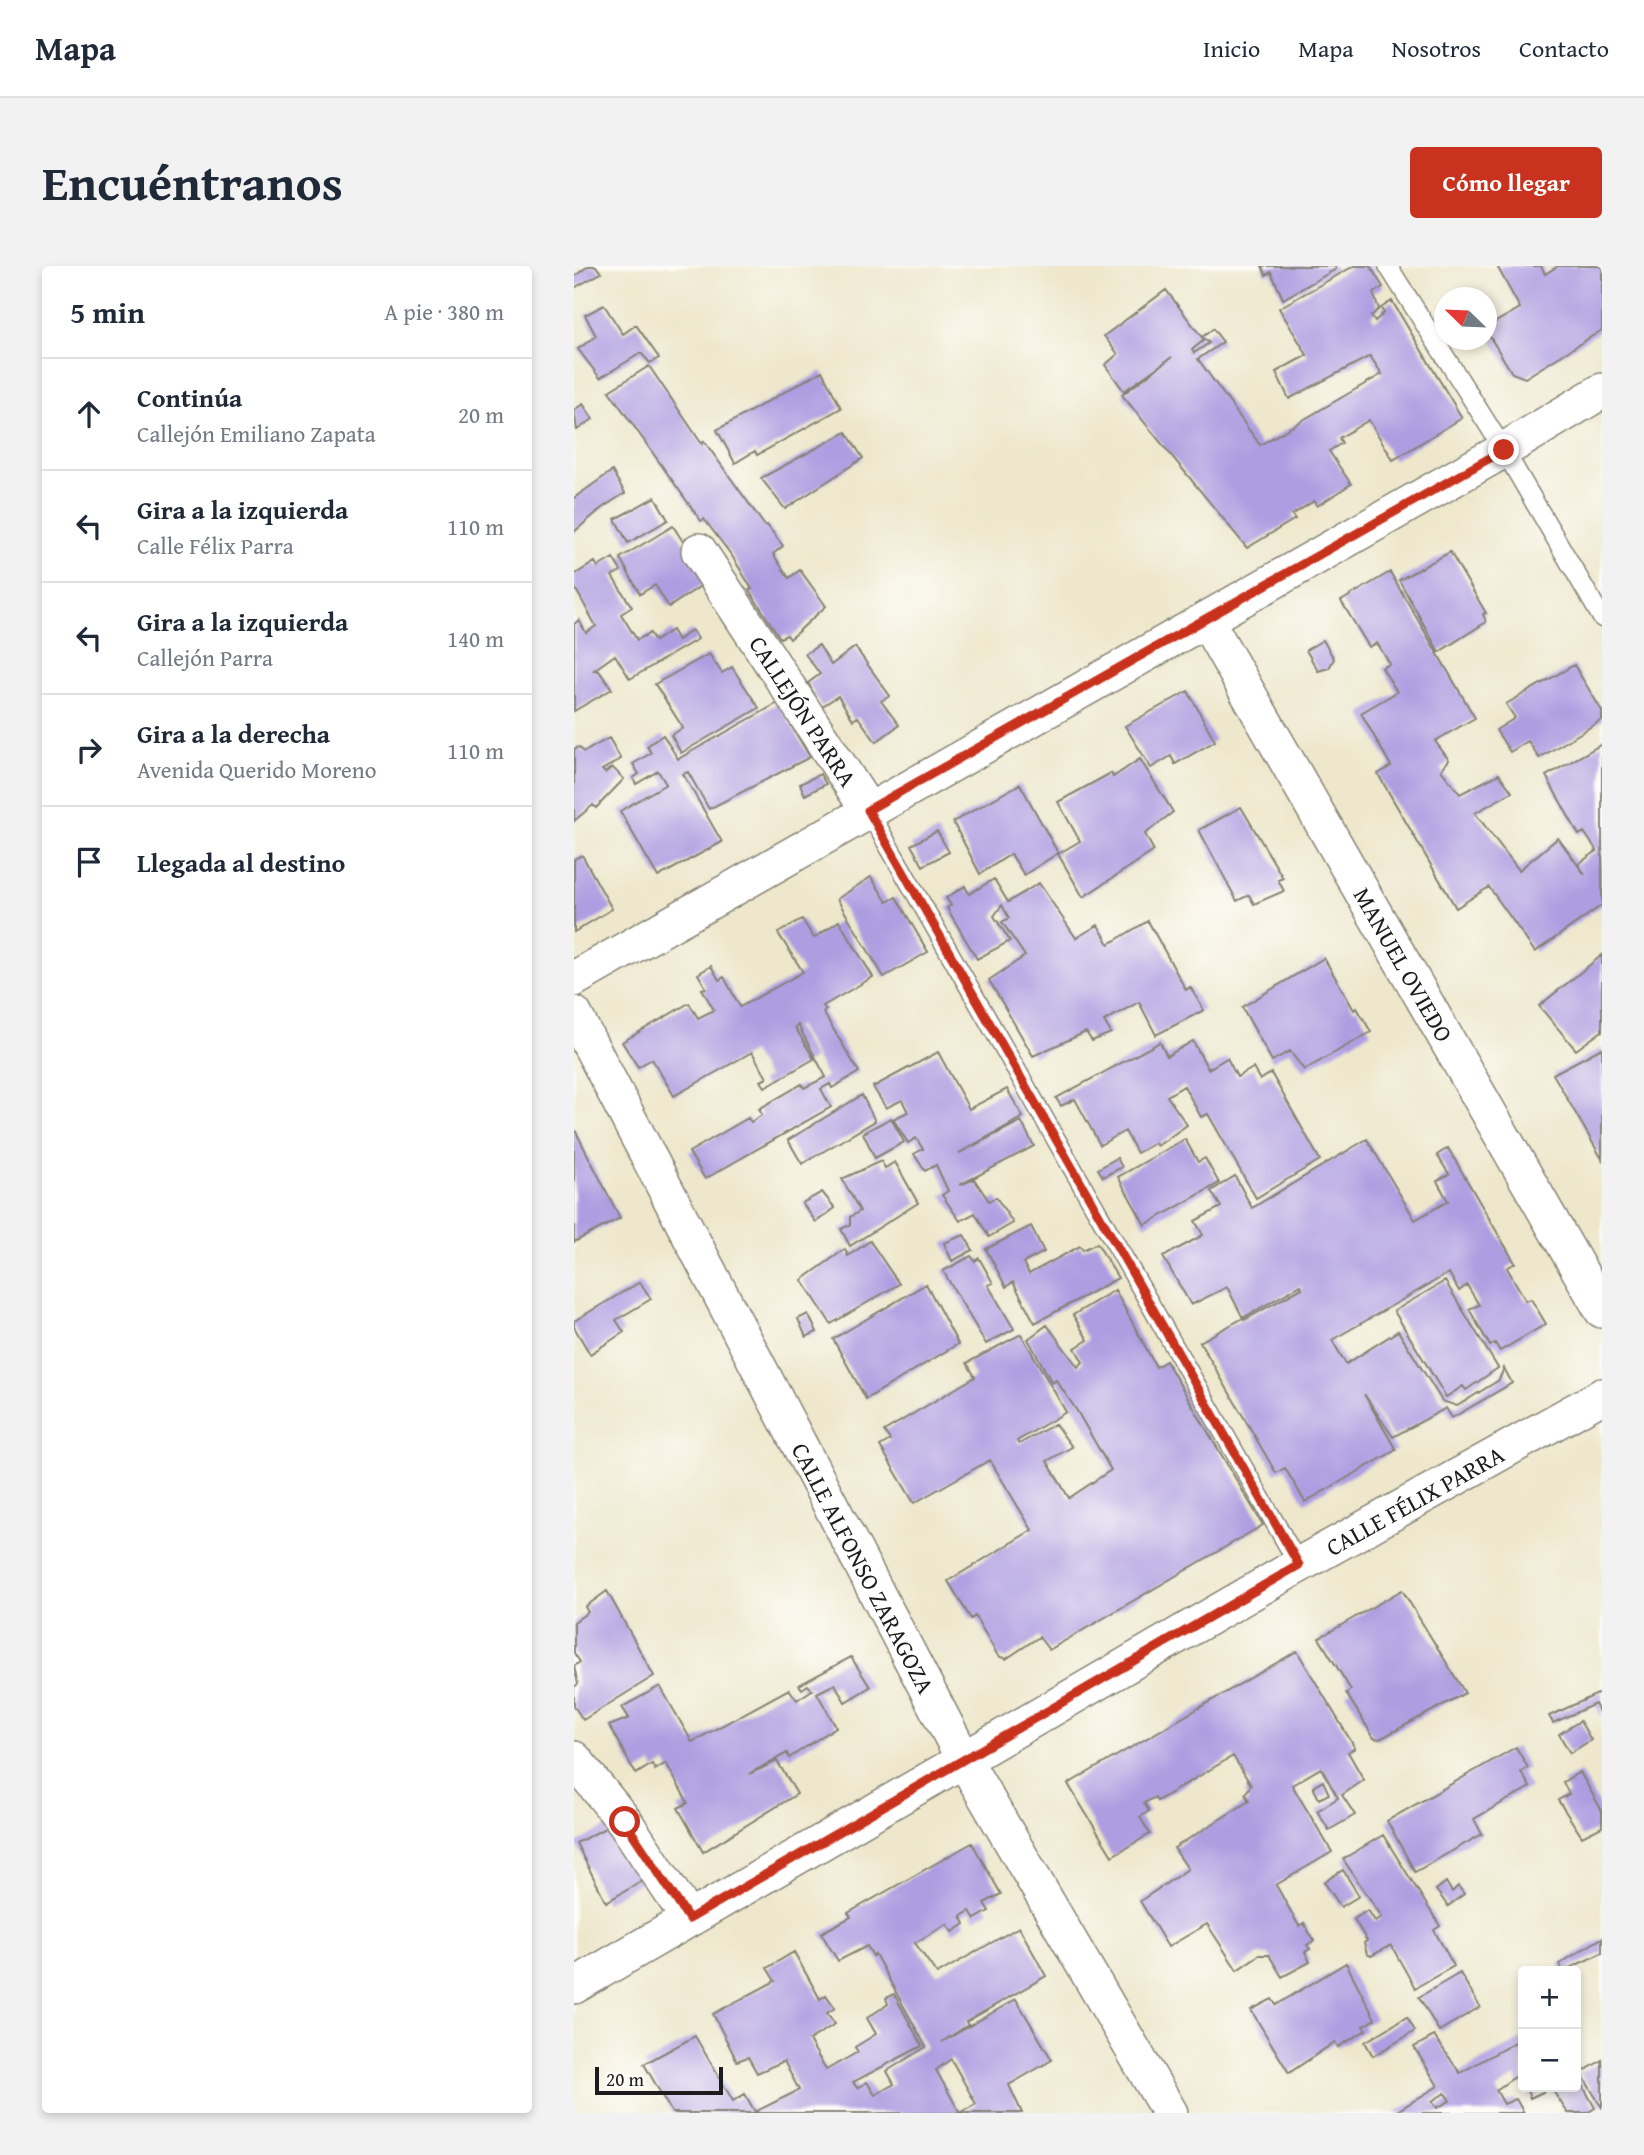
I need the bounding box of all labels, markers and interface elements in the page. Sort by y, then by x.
text: Mapa [35,24,116,72]
text: Inicio [1203,31,1260,66]
text: Mapa [1298,31,1354,66]
text: Nosotros [1392,31,1481,66]
text: Contacto [1519,31,1609,66]
text: Encuéntranos [42,146,343,218]
button: Cómo llegar [1410,147,1602,218]
north arrow [1434,287,1497,350]
text: 5 min [70,290,145,334]
text: A pie · 380 m [384,295,504,328]
text: Continúa [137,378,242,417]
icon: ahead [70,395,108,433]
text: 20 m [458,398,504,431]
text: Callejón Emiliano Zapata [137,417,376,450]
route end [1488,434,1519,465]
text: Gira a la izquierda [137,490,348,529]
icon: left [70,507,108,545]
text: 110 m [447,510,504,543]
text: Calle Félix Parra [137,529,294,562]
text: Gira a la izquierda [137,602,348,641]
icon: left [70,619,108,657]
text: 140 m [447,622,504,655]
street label: CALLEJÓN PARRA [741,629,866,794]
text: Callejón Parra [137,641,273,674]
text: Gira a la derecha [137,714,330,753]
icon: right [70,731,108,769]
text: 110 m [447,734,504,767]
text: Avenida Querido Moreno [137,753,377,786]
icon: arrive [70,843,108,881]
text: Llegada al destino [137,843,345,882]
street label: MANUEL OVIEDO [1345,881,1462,1048]
street label: CALLE ALFONSO ZARAGOZA [783,1436,944,1700]
street label: CALLE FÉLIX PARRA [1319,1436,1511,1564]
route start [609,1806,640,1837]
map controls [1518,1966,1581,2092]
button: + [1518,1966,1581,2029]
button: − [1518,2029,1581,2092]
scale bar [595,2064,723,2096]
text: 20 m [606,2065,644,2093]

